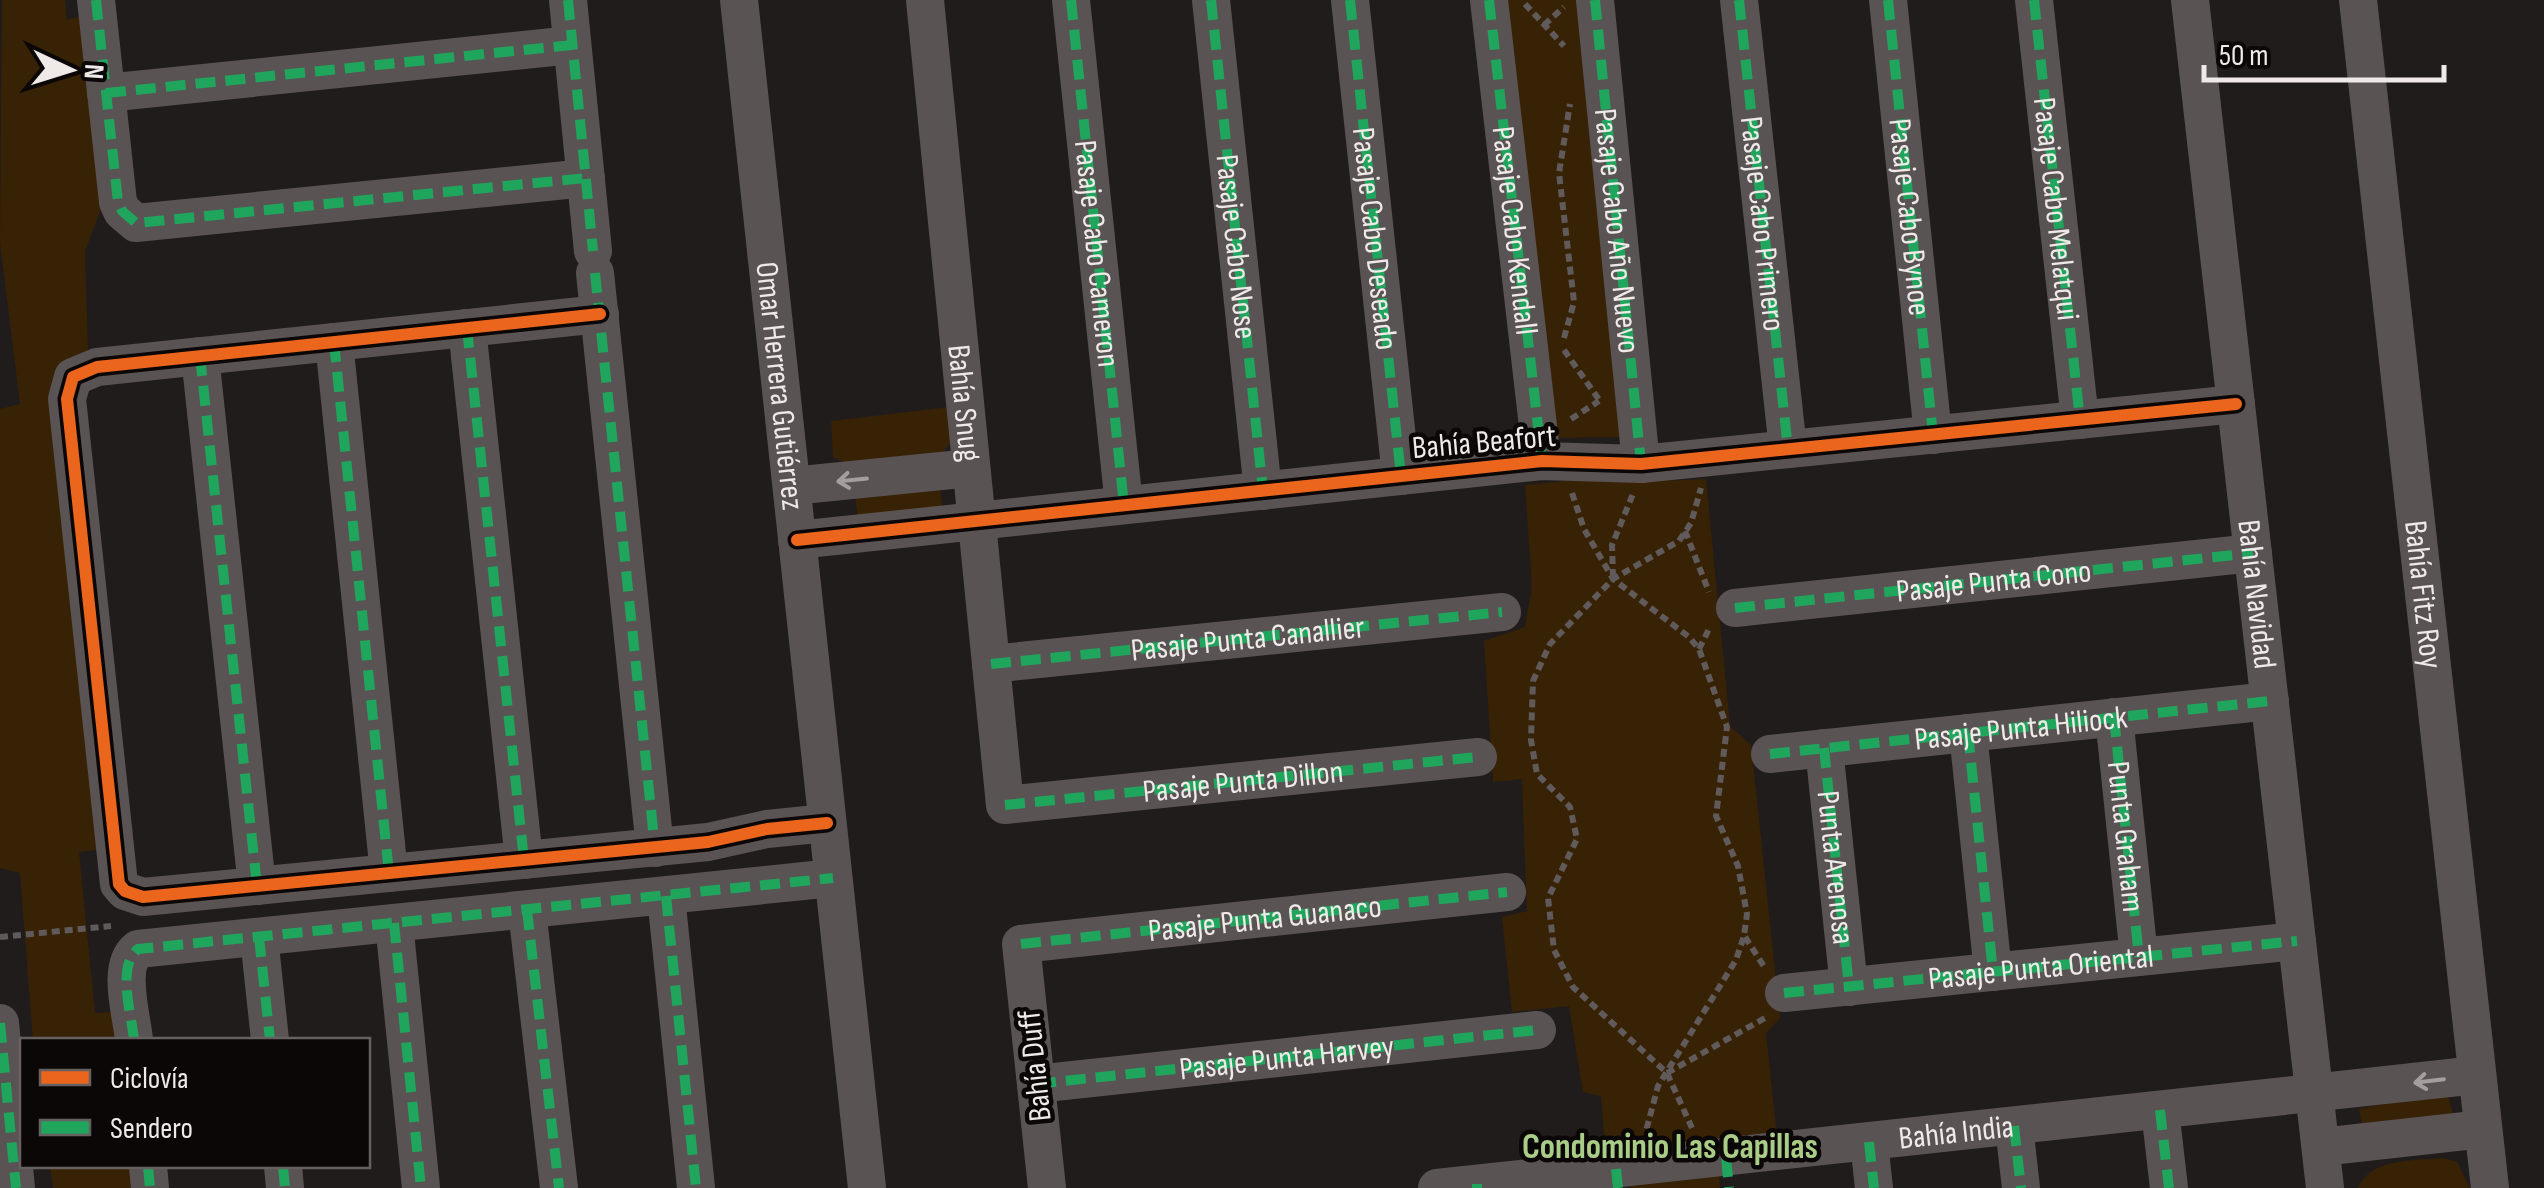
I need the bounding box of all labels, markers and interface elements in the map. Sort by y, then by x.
north arrow [20,20,120,120]
scale bar [2204,20,2444,82]
text: 50 m [2219,38,2268,74]
text: N [76,63,110,80]
street label: Pasaje Cabo Melatqui [2024,95,2087,322]
street label: Pasaje Cabo Año Nuevo [1585,107,1648,355]
street label: Pasaje Cabo Primero [1731,114,1793,333]
street label: Pasaje Cabo Bynoe [1879,117,1939,317]
street label: Pasaje Cabo Kendall [1483,124,1545,337]
street label: Pasaje Cabo Deseado [1343,125,1405,352]
street label: Pasaje Cabo Cameron [1065,138,1127,369]
street label: Pasaje Cabo Nose [1206,152,1265,341]
street label: Omar Herrera Gutiérrez [746,260,812,512]
street label: Bahía Snug [938,343,989,463]
street label: Bahía Beafort [1411,417,1558,468]
one-way arrow [836,471,869,490]
street label: Bahía Navidad [2228,518,2284,671]
street label: Bahía Fitz Roy [2395,518,2450,671]
street label: Pasaje Punta Cono [1894,552,2093,612]
street label: Pasaje Punta Canallier [1129,608,1367,671]
street label: Pasaje Punta Hiliock [1912,698,2129,760]
street label: Pasaje Punta Dillon [1141,753,1345,812]
street label: Punta Graham [2098,759,2152,914]
street label: Punta Arenosa [1808,789,1862,946]
street label: Pasaje Punta Guanaco [1146,888,1383,951]
street label: Pasaje Punta Oriental [1926,938,2155,999]
street label: Bahía Duff [1010,1008,1061,1123]
street label: Pasaje Punta Harvey [1177,1028,1396,1089]
legend [20,1038,370,1168]
text: Ciclovía [110,1061,189,1097]
one-way arrow [2413,1072,2446,1091]
street label: Bahía India [1897,1107,2016,1159]
text: Sendero [110,1111,193,1147]
district label: Condominio Las Capillas [1522,1126,1818,1169]

